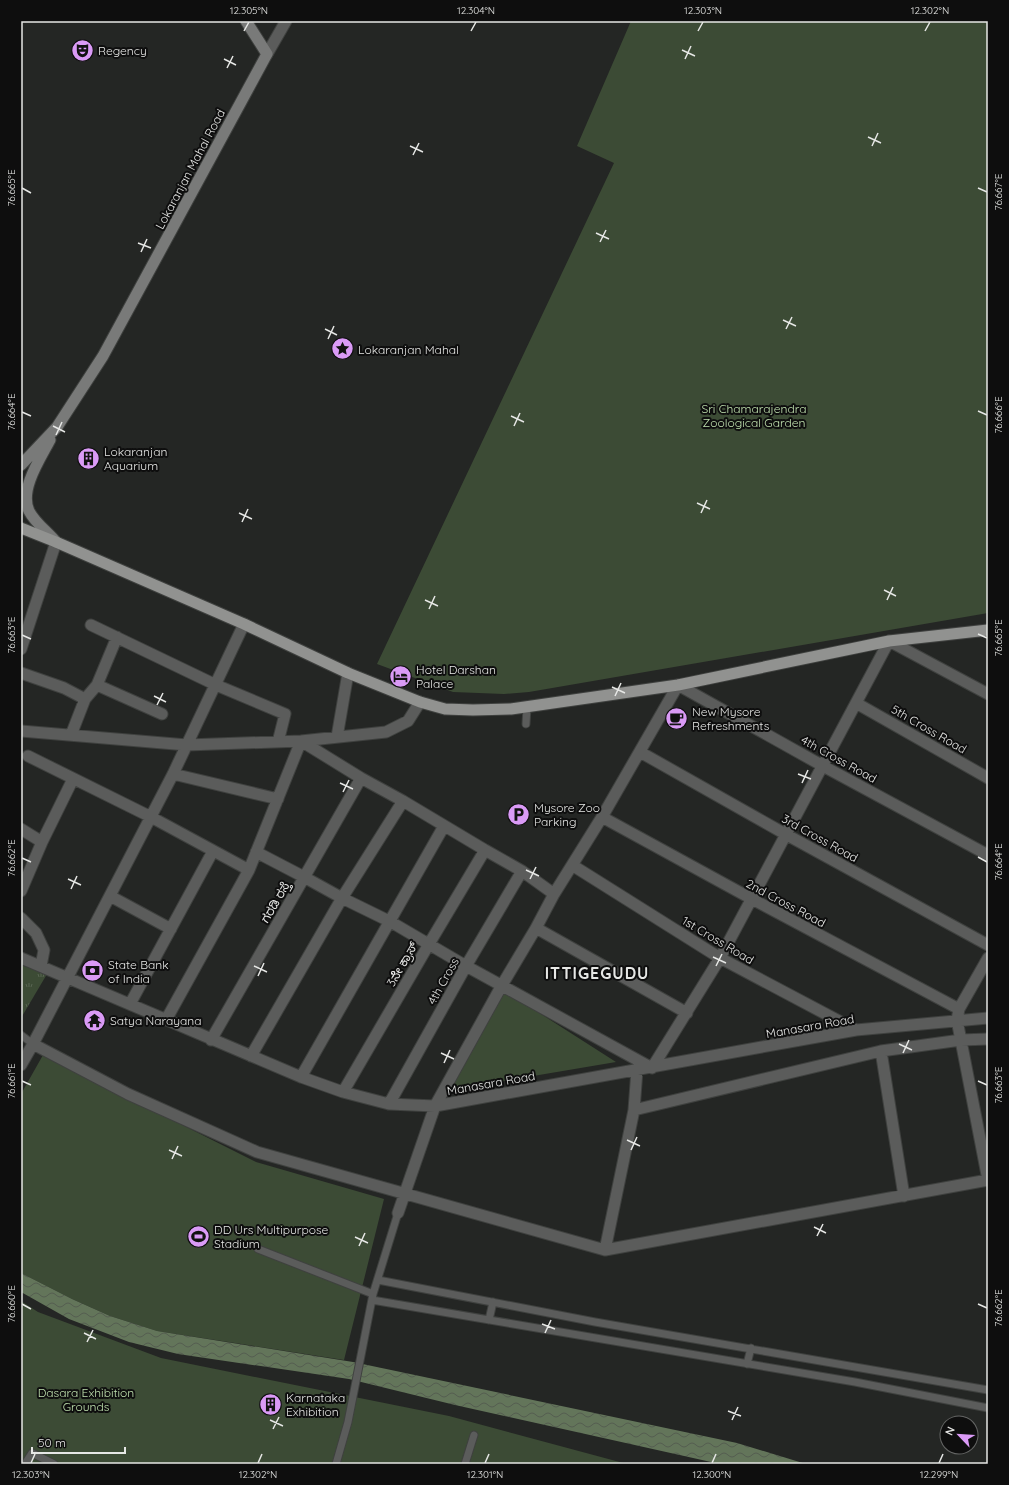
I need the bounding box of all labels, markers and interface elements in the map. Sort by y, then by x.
text: 12.305°N [230,4,268,17]
text: 12.304°N [457,4,495,17]
text: 12.303°N [684,4,722,17]
text: 12.302°N [911,4,949,17]
theatre icon: Regency [69,37,95,63]
place label: Regency [98,43,147,58]
street label: Lokaranjan Mahal Road [152,106,228,232]
text: 76.665°E [5,169,18,207]
text: 76.667°E [992,173,1005,210]
place icon: Lokaranjan Mahal [330,336,356,362]
place label: Lokaranjan Mahal [358,342,459,357]
text: 76.664°E [5,393,18,431]
text: 76.666°E [992,396,1005,434]
park label: Sri Chamarajendra Zoological Garden [701,401,807,430]
place label: Lokaranjan Aquarium [104,444,167,473]
building icon: Lokaranjan Aquarium [76,445,102,471]
text: 76.663°E [5,616,18,654]
text: 76.665°E [992,619,1005,657]
place label: Hotel Darshan Palace [416,662,496,691]
hotel icon: Hotel Darshan Palace [387,663,413,689]
street label: 5th Cross Road [889,701,969,757]
place label: New Mysore Refreshments [692,704,770,733]
cafe icon: New Mysore Refreshments [663,705,689,731]
street label: 4th Cross Road [799,732,879,786]
place label: Mysore Zoo Parking [534,800,600,829]
parking icon: Mysore Zoo Parking [505,801,531,827]
street label: 3rd Cross Road [779,811,861,865]
text: 76.662°E [5,839,18,877]
text: 76.664°E [992,843,1005,881]
street label: 2nd Cross Road [744,876,828,930]
street label: ಗರಡಿ ರಸ್ತೆ [257,878,294,926]
street label: 1st Cross Road [679,913,757,967]
street label: 3ನೆೇ ಕ್ರಾಸ್ [383,938,422,990]
street label: 4th Cross [424,955,462,1007]
place label: State Bank of India [108,957,169,986]
bank icon: State Bank of India [79,958,105,984]
district label: ITTIGEGUDU [545,963,649,983]
temple icon: Satya Narayana [81,1007,107,1033]
street label: Manasara Road [765,1011,855,1041]
place label: Satya Narayana [110,1013,202,1028]
text: 76.661°E [5,1063,18,1099]
text: 76.663°E [992,1066,1005,1104]
street label: Manasara Road [446,1068,536,1098]
place label: DD Urs Multipurpose Stadium [214,1222,329,1251]
sports icon: DD Urs Multipurpose Stadium [185,1223,211,1249]
text: 76.660°E [5,1285,18,1323]
text: 76.662°E [992,1289,1005,1327]
park label: Dasara Exhibition Grounds [38,1385,134,1414]
place label: Karnataka Exhibition [286,1390,345,1419]
building icon: Karnataka Exhibition [258,1391,284,1417]
north arrow [939,1415,979,1455]
text: N [942,1424,958,1437]
scale bar [32,1429,125,1455]
text: 50 m [38,1435,66,1450]
text: 12.303°N [12,1468,50,1481]
text: 12.302°N [239,1468,277,1481]
text: 12.301°N [467,1468,503,1481]
text: 12.300°N [693,1468,731,1481]
text: 12.299°N [920,1468,958,1481]

